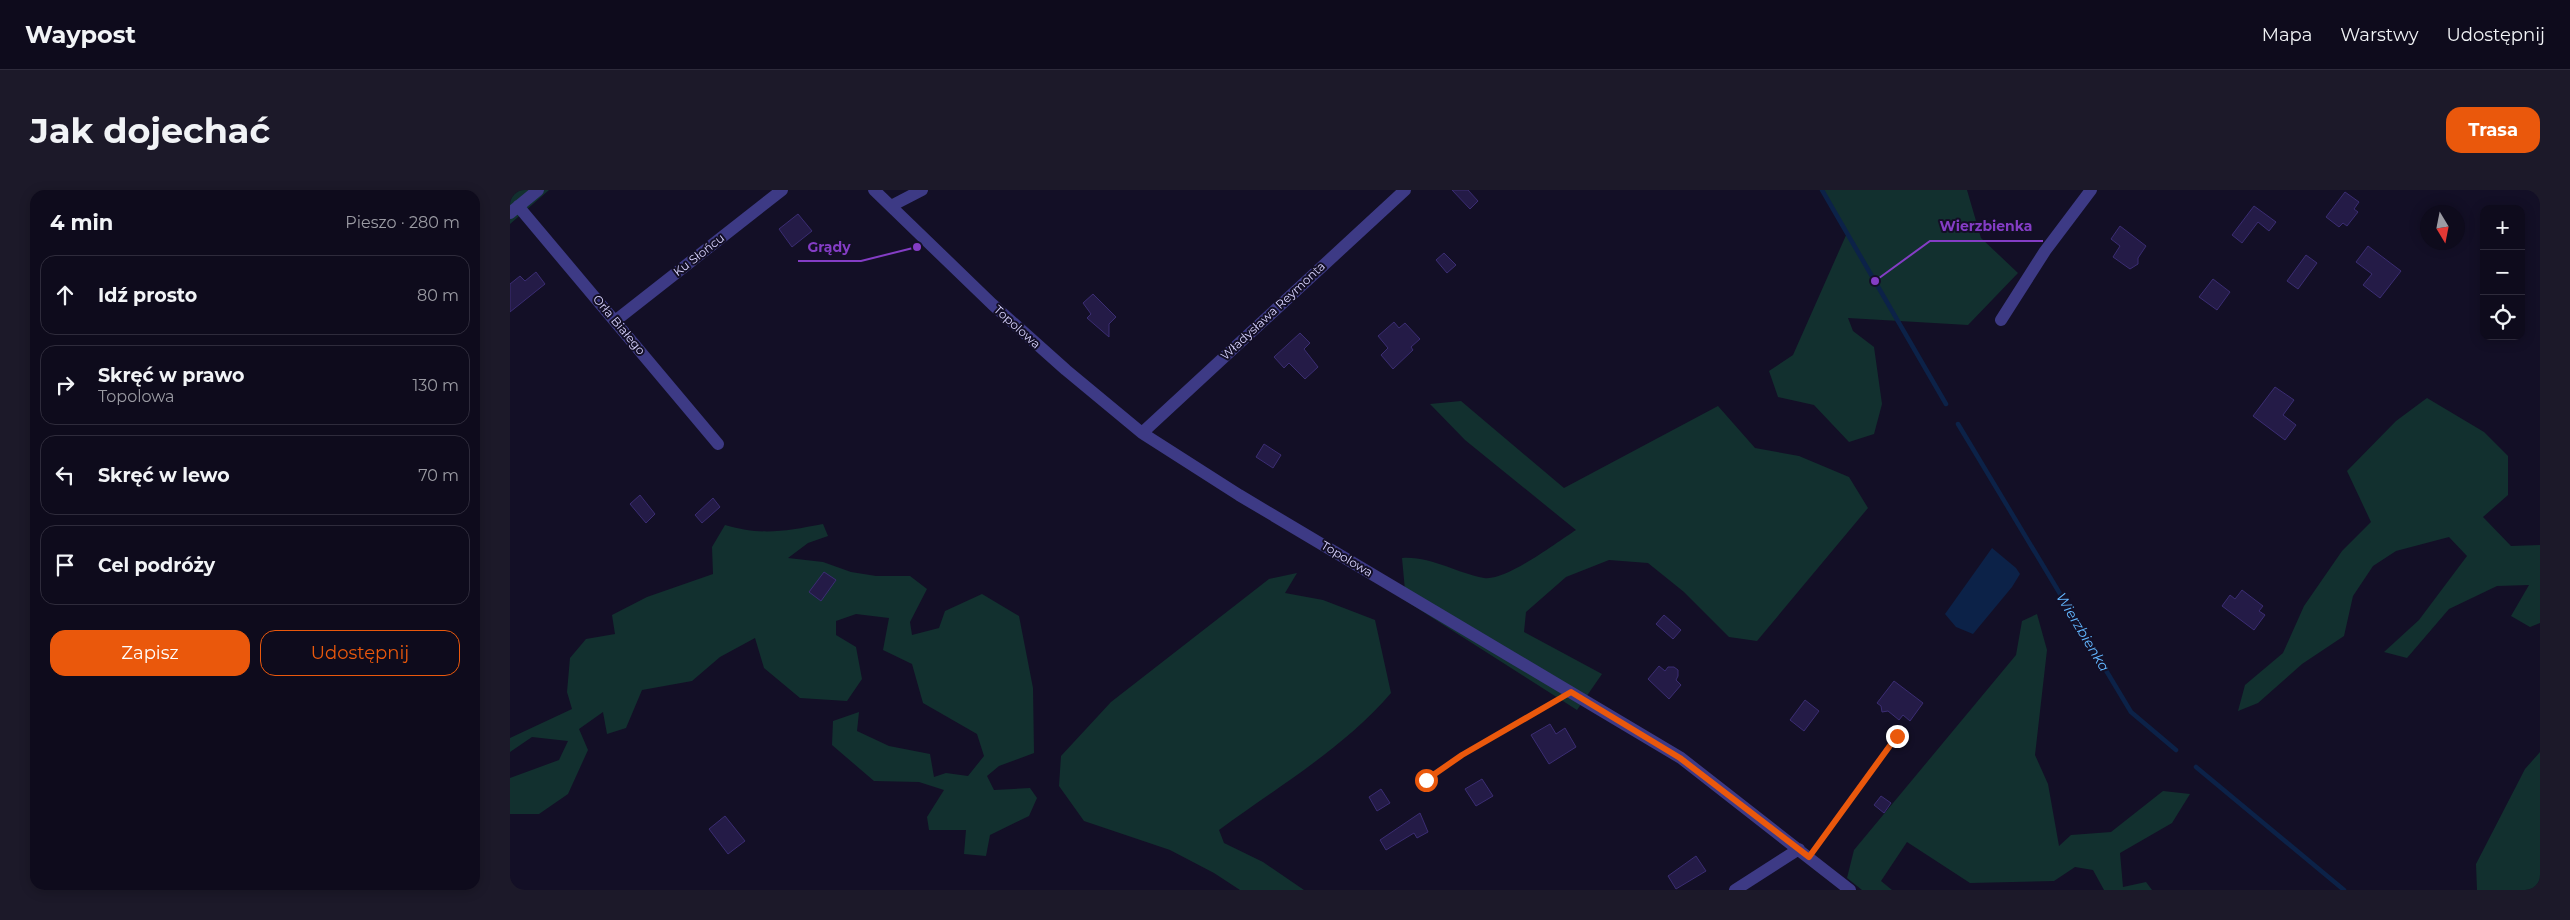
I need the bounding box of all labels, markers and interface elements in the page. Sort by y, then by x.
text: Waypost [25,20,136,49]
text: Mapa [2262,24,2312,46]
text: Warstwy [2340,24,2418,46]
text: Udostępnij [2446,24,2545,46]
button: Trasa [2446,107,2540,153]
text: Jak dojechać [30,109,270,152]
north arrow [2420,205,2465,250]
map controls [2480,205,2525,340]
button: + [2480,205,2525,250]
text: 4 min [50,210,113,235]
callout: Wierzbienka [1930,212,2043,241]
text: Pieszo · 280 m [345,213,460,232]
text: Wierzbienka [1940,217,2032,235]
street label: Ku Słońcu [670,230,727,279]
callout: Grądy [798,232,861,261]
text: Grądy [807,238,851,256]
button: − [2480,250,2525,295]
street label: Władysława Reymonta [1217,258,1328,363]
icon: ahead [51,281,79,309]
text: Idź prosto [98,284,197,307]
text: 80 m [417,286,459,305]
street label: Orła Białego [590,292,649,358]
button: locate [2480,295,2525,340]
street label: Topolowa [991,302,1044,351]
text: Skręć w prawo [98,364,244,387]
icon: right [51,371,79,399]
text: 130 m [412,376,459,395]
text: Topolowa [98,387,175,406]
icon: left [51,461,79,489]
text: Skręć w lewo [98,464,230,487]
text: 70 m [418,466,459,485]
street label: Topolowa [1319,537,1376,580]
icon: arrive [51,551,79,579]
text: Cel podróży [98,554,215,577]
water label: Wierzbienka [2052,589,2114,675]
button: Zapisz [50,630,250,676]
button: Udostępnij [260,630,460,676]
route end [1886,725,1909,748]
route start [1415,769,1438,792]

